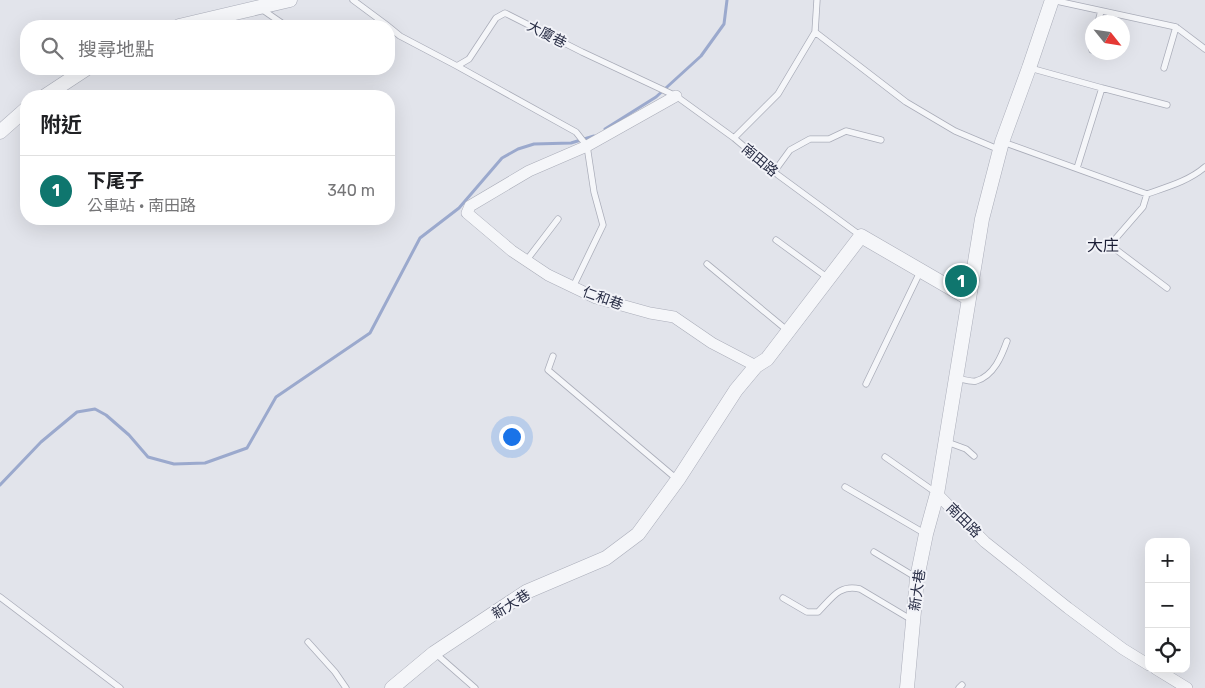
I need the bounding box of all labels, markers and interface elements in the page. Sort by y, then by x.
north arrow [1085,15,1130,60]
street label: 大廈巷 [524,17,569,52]
search box [20,20,395,75]
icon: search [38,34,66,62]
text: 搜尋地點 [78,38,154,61]
text: 附近 [40,112,82,137]
street label: 南田路 [738,140,781,180]
text: 下尾子 [87,169,144,192]
text: 1 [52,181,60,200]
text: 340 m [327,181,375,200]
text: 公車站 · 南田路 [87,196,196,215]
district label: 大庄 [1087,236,1119,255]
pin: 1 [945,262,977,300]
street label: 仁和巷 [580,283,625,314]
your location [499,424,525,450]
street label: 南田路 [943,499,985,541]
map controls [1145,538,1190,673]
button: + [1145,538,1190,583]
street label: 新大巷 [906,568,929,612]
button: − [1145,583,1190,628]
street label: 新大巷 [489,586,534,623]
button: locate [1145,628,1190,673]

